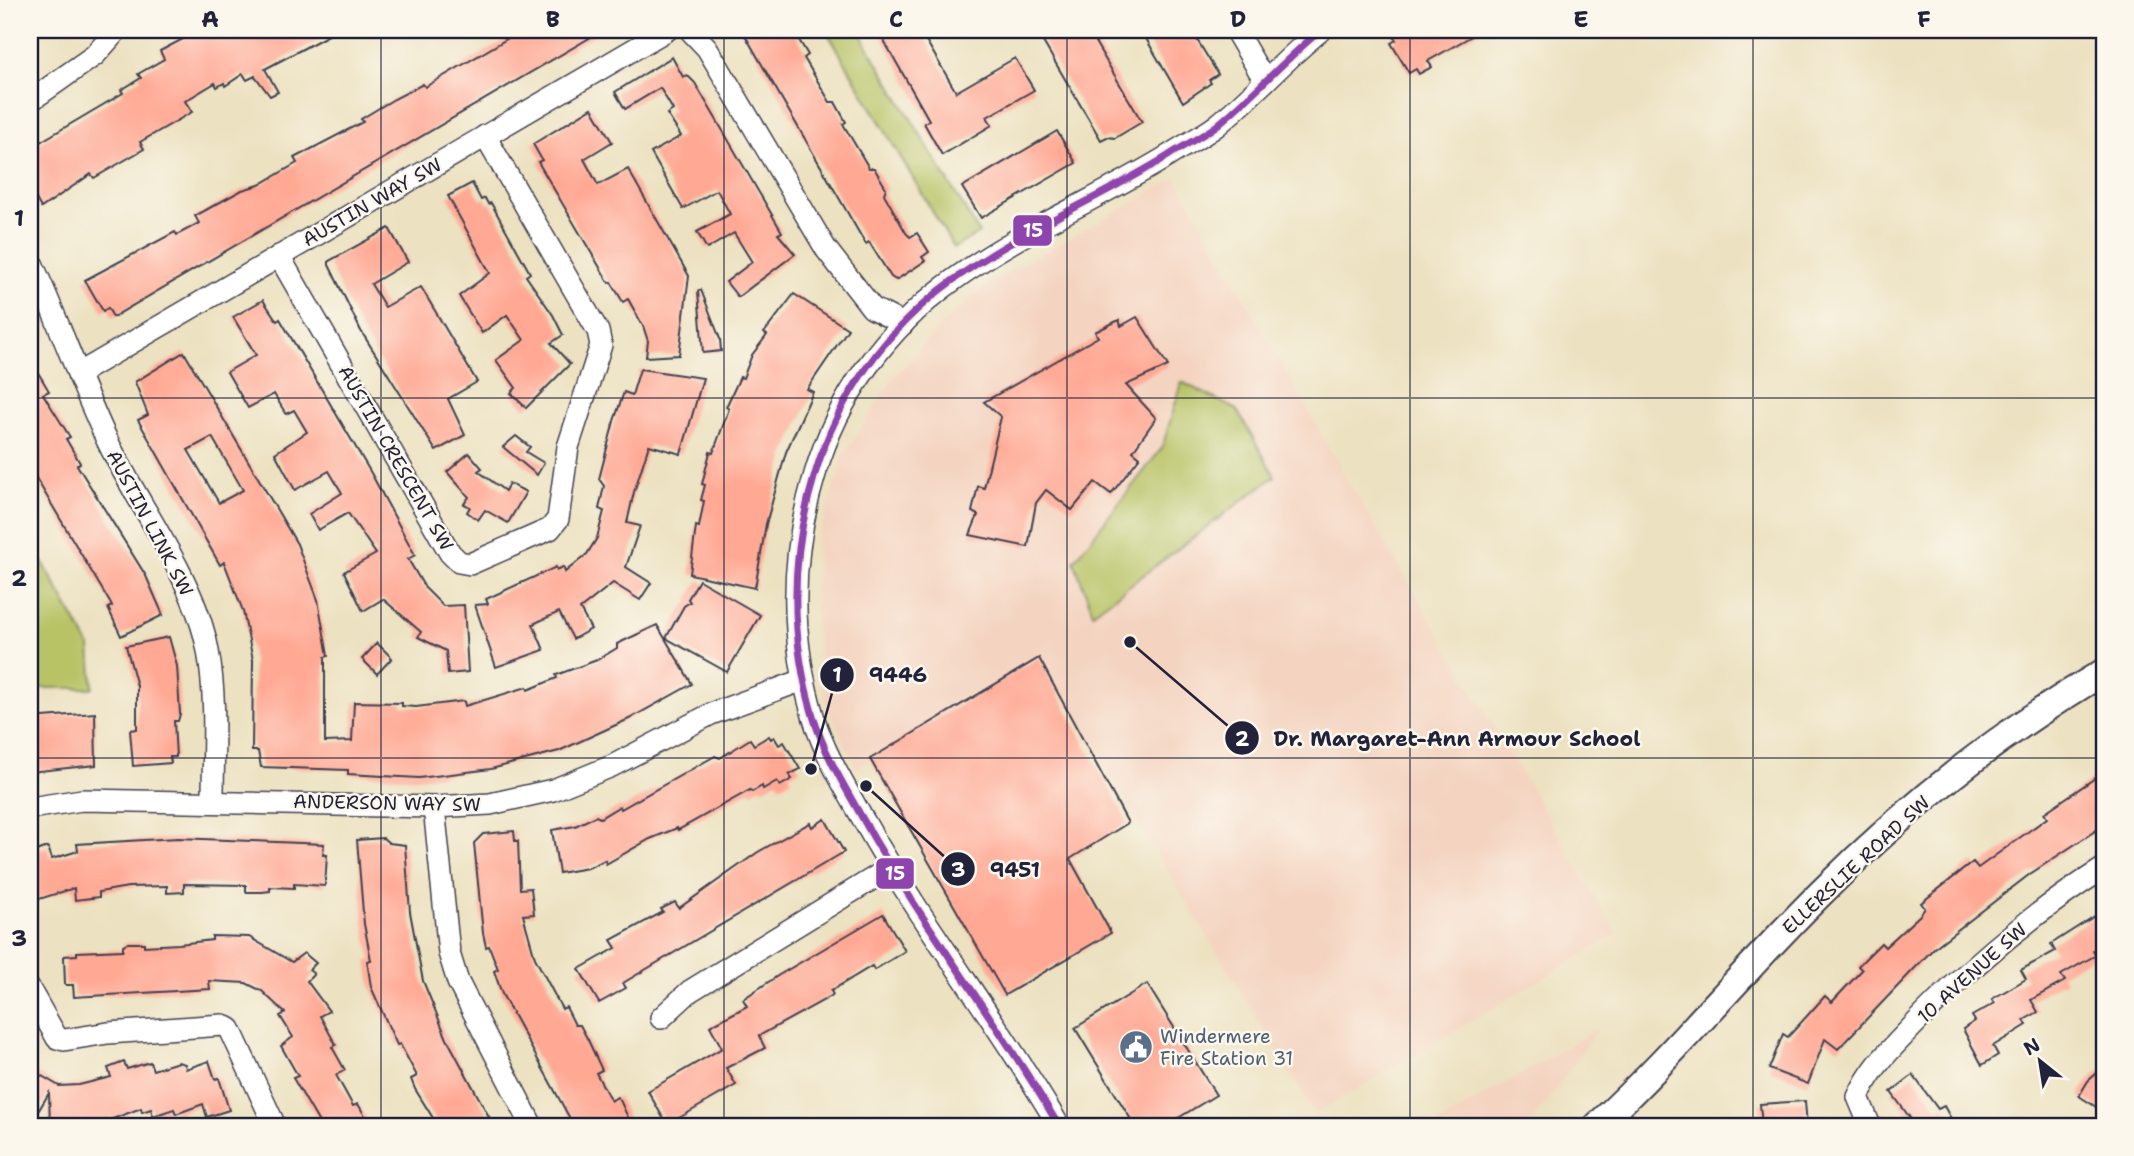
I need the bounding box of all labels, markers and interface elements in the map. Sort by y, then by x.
text: A [201,4,219,34]
text: B [546,4,560,34]
text: C [889,4,903,34]
text: D [1230,4,1246,34]
text: E [1573,4,1589,34]
text: F [1917,4,1931,34]
street label: AUSTIN WAY SW [298,152,446,252]
text: 1 [14,203,24,233]
line badge: 15 [1012,214,1053,247]
text: 15 [1023,218,1043,243]
street label: AUSTIN CRESCENT SW [333,361,459,555]
street label: AUSTIN LINK SW [101,445,199,601]
text: 2 [11,563,27,593]
callout: 9446 [819,654,941,696]
text: 1 [832,661,842,689]
text: 9446 [869,661,927,689]
callout: Dr. Margaret-Ann Armour School [1225,717,1655,759]
text: 2 [1235,725,1250,753]
text: Dr. Margaret-Ann Armour School [1274,725,1640,753]
street label: ANDERSON WAY SW [293,789,481,817]
street label: ELLERSLIE ROAD SW [1777,790,1935,940]
callout: 9451 [941,848,1054,890]
text: 3 [951,856,965,884]
text: 9451 [990,856,1040,884]
line badge: 15 [875,857,915,890]
text: 15 [885,861,905,886]
street label: 10 AVENUE SW [1912,917,2032,1029]
text: 3 [11,923,27,953]
place label: Windermere Fire Station 31 [1160,1024,1293,1071]
north arrow [2004,1026,2074,1096]
public building icon: Windermere Fire Station 31 [1117,1028,1155,1066]
text: N [2019,1032,2045,1061]

